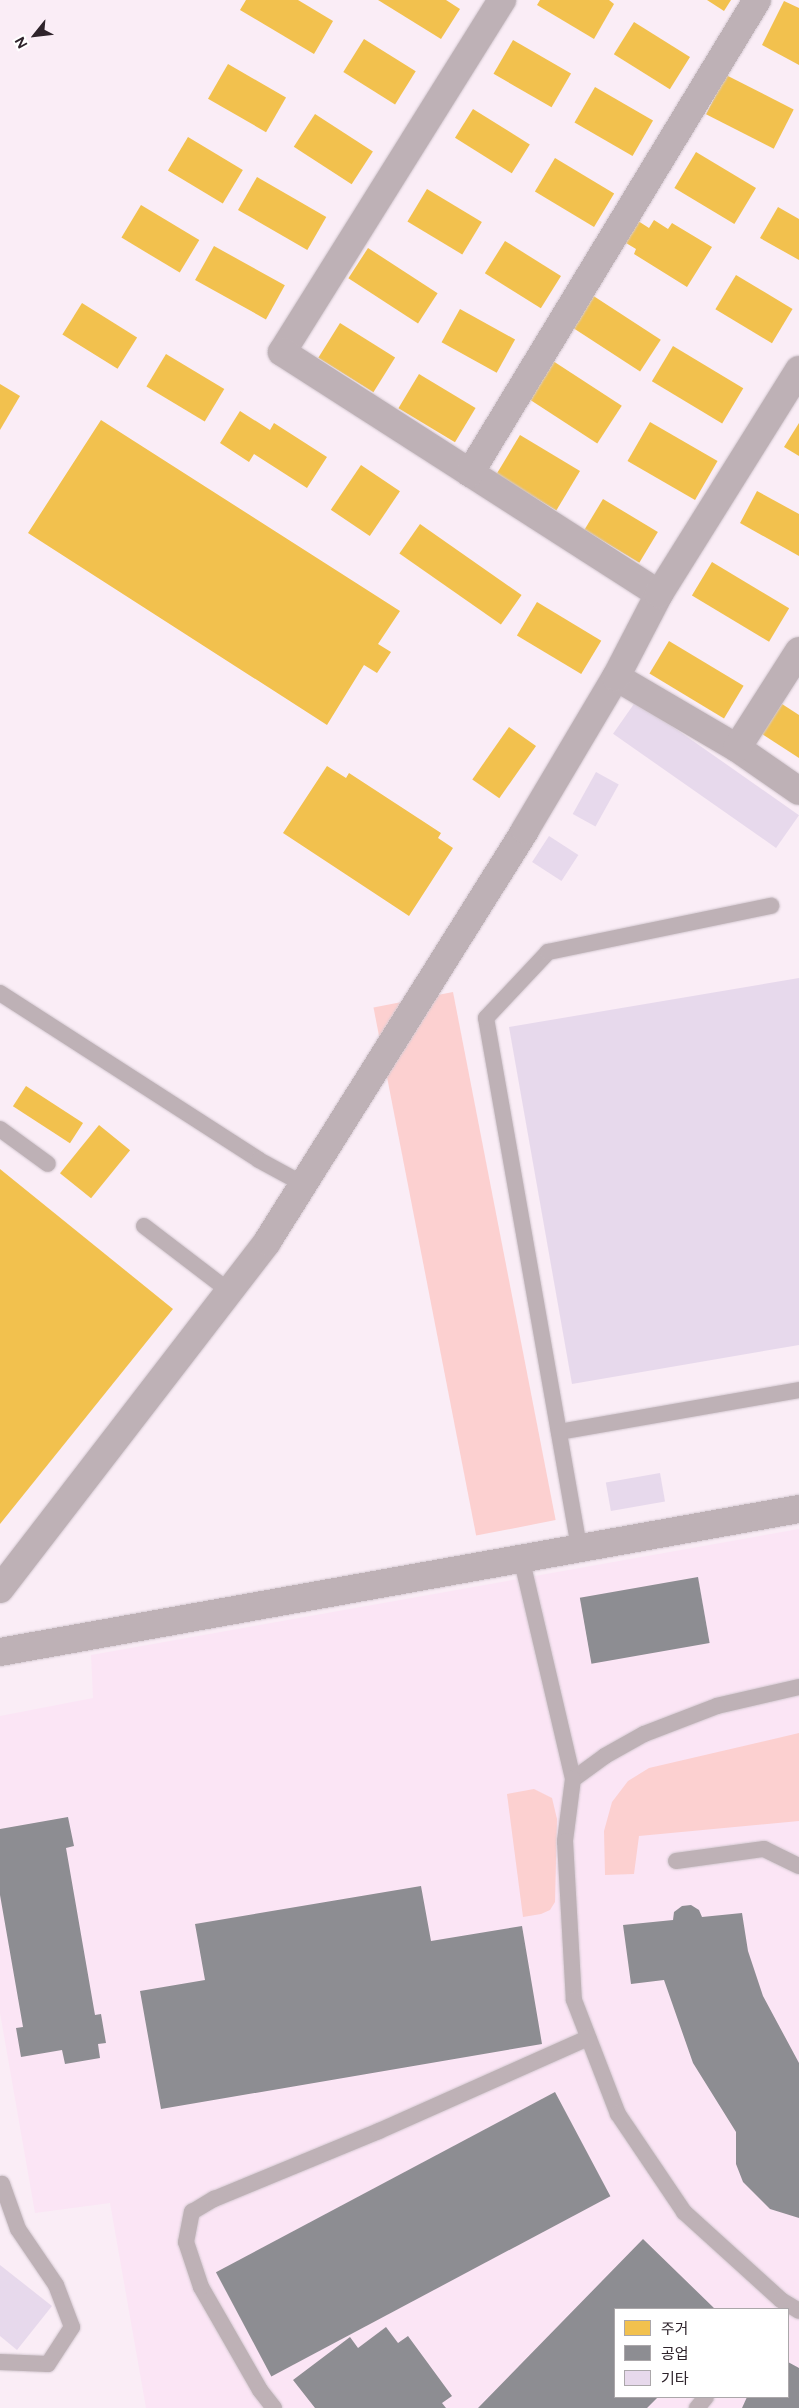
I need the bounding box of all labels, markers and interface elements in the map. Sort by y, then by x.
north arrow [10,10,60,60]
text: N [11,34,32,51]
legend [614,2308,789,2398]
text: 주거 [661,2320,689,2338]
text: 공업 [661,2345,689,2363]
text: 기타 [661,2370,689,2388]

